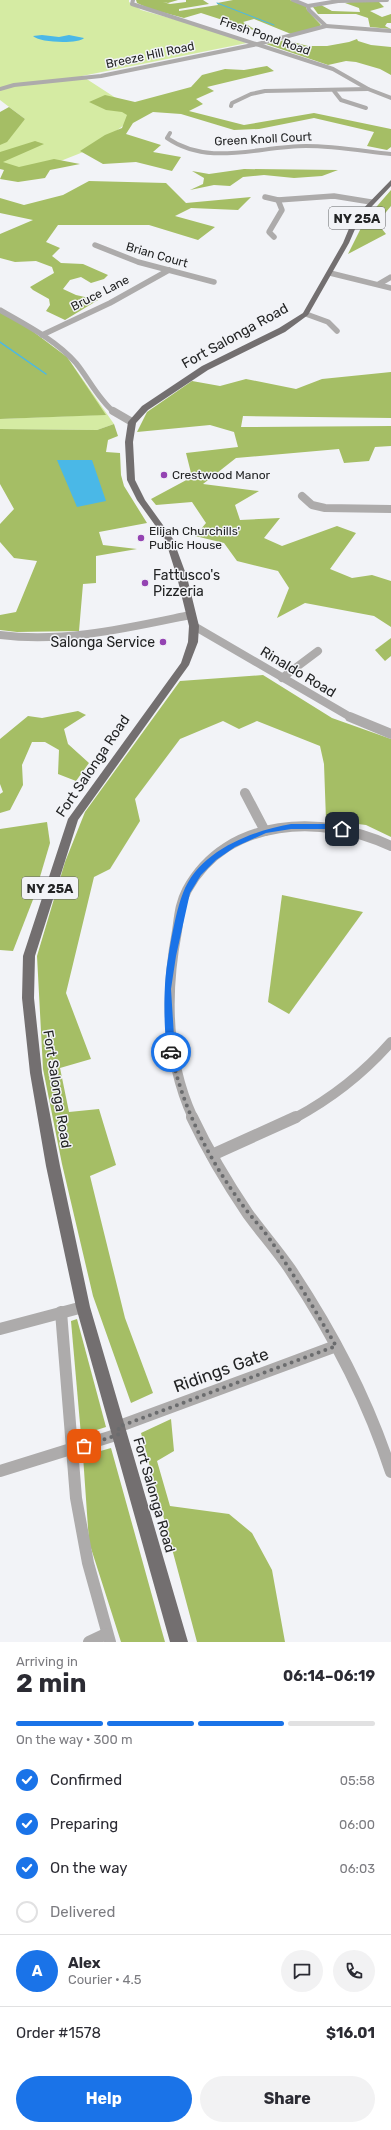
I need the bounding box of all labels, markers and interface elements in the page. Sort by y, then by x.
street label: Fresh Pond Road [218,14,312,58]
street label: Breeze Hill Road [104,39,196,71]
street label: Green Knoll Court [214,129,312,149]
road number: NY 25A [329,207,385,229]
street label: Brian Court [124,239,190,271]
street label: Bruce Lane [69,272,132,314]
street label: Fort Salonga Road [179,300,291,372]
place label: Crestwood Manor [172,468,271,482]
marker: Crestwood Manor [159,470,169,480]
place label: Elijah Churchills' Public House [149,524,240,552]
marker: Elijah Churchills' Public House [136,533,146,543]
place label: Fattusco's Pizzeria [153,567,220,600]
marker: Fattusco's Pizzeria [140,578,150,588]
place label: Salonga Service [51,634,155,651]
marker: Salonga Service [158,637,168,647]
street label: Rinaldo Road [257,643,339,701]
street label: Fort Salonga Road [53,712,133,820]
pin [325,812,359,846]
icon: home [331,818,353,840]
road number: NY 25A [22,877,78,899]
street label: Fort Salonga Road [39,1029,75,1149]
courier [151,1032,191,1072]
icon: car [160,1041,182,1063]
street label: Ridings Gate [171,1344,271,1396]
pin [67,1429,101,1463]
icon: bag [73,1435,95,1457]
street label: Fort Salonga Road [129,1435,179,1555]
text: Arriving in [16,1654,78,1669]
text: 06:14–06:19 [283,1667,375,1685]
text: 2 min [16,1668,86,1699]
text: On the way · 300 m [16,1732,133,1747]
icon: check [16,1769,38,1791]
text: Confirmed [50,1771,122,1789]
text: 05:58 [340,1773,375,1788]
icon: check [16,1813,38,1835]
text: Preparing [50,1815,118,1833]
text: 06:00 [339,1817,375,1832]
icon: check [16,1857,38,1879]
text: On the way [50,1859,128,1877]
text: 06:03 [340,1861,375,1876]
text: Delivered [50,1903,115,1921]
button: chat [281,1950,323,1992]
button: phone [333,1950,375,1992]
text: Alex [68,1954,101,1972]
text: A [32,1962,42,1980]
text: Courier · 4.5 [68,1972,142,1987]
text: Order #1578 [16,2024,101,2042]
text: $16.01 [326,2024,375,2042]
button: Help [16,2076,192,2122]
button: Share [200,2076,375,2122]

